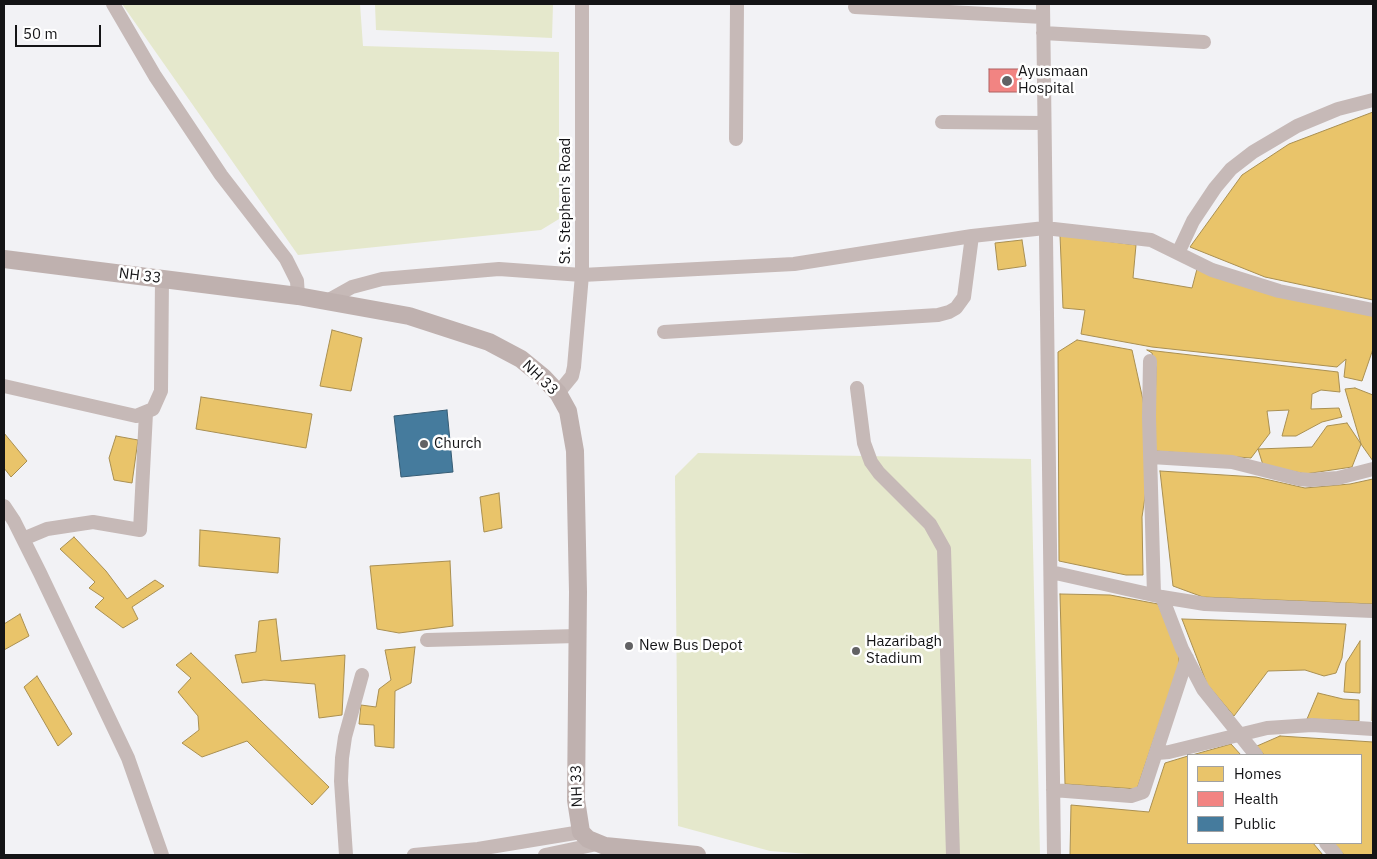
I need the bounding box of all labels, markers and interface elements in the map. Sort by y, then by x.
scale bar [18,15,104,47]
text: 50 m [23,24,58,43]
place label: Ayusmaan Hospital [1018,63,1088,98]
marker: Ayusmaan Hospital [1000,74,1014,88]
street label: St. Stephen's Road [557,138,575,264]
street label: NH 33 [118,264,162,288]
street label: NH 33 [518,357,562,399]
place label: Church [434,435,482,453]
marker: Church [418,438,430,450]
place label: Hazaribagh Stadium [866,633,942,668]
place label: New Bus Depot [639,637,743,655]
marker: New Bus Depot [623,640,635,652]
marker: Hazaribagh Stadium [850,645,862,657]
legend [1187,754,1362,844]
street label: NH 33 [567,764,587,808]
text: Homes [1234,764,1282,783]
text: Health [1234,789,1279,808]
text: Public [1234,814,1276,833]

